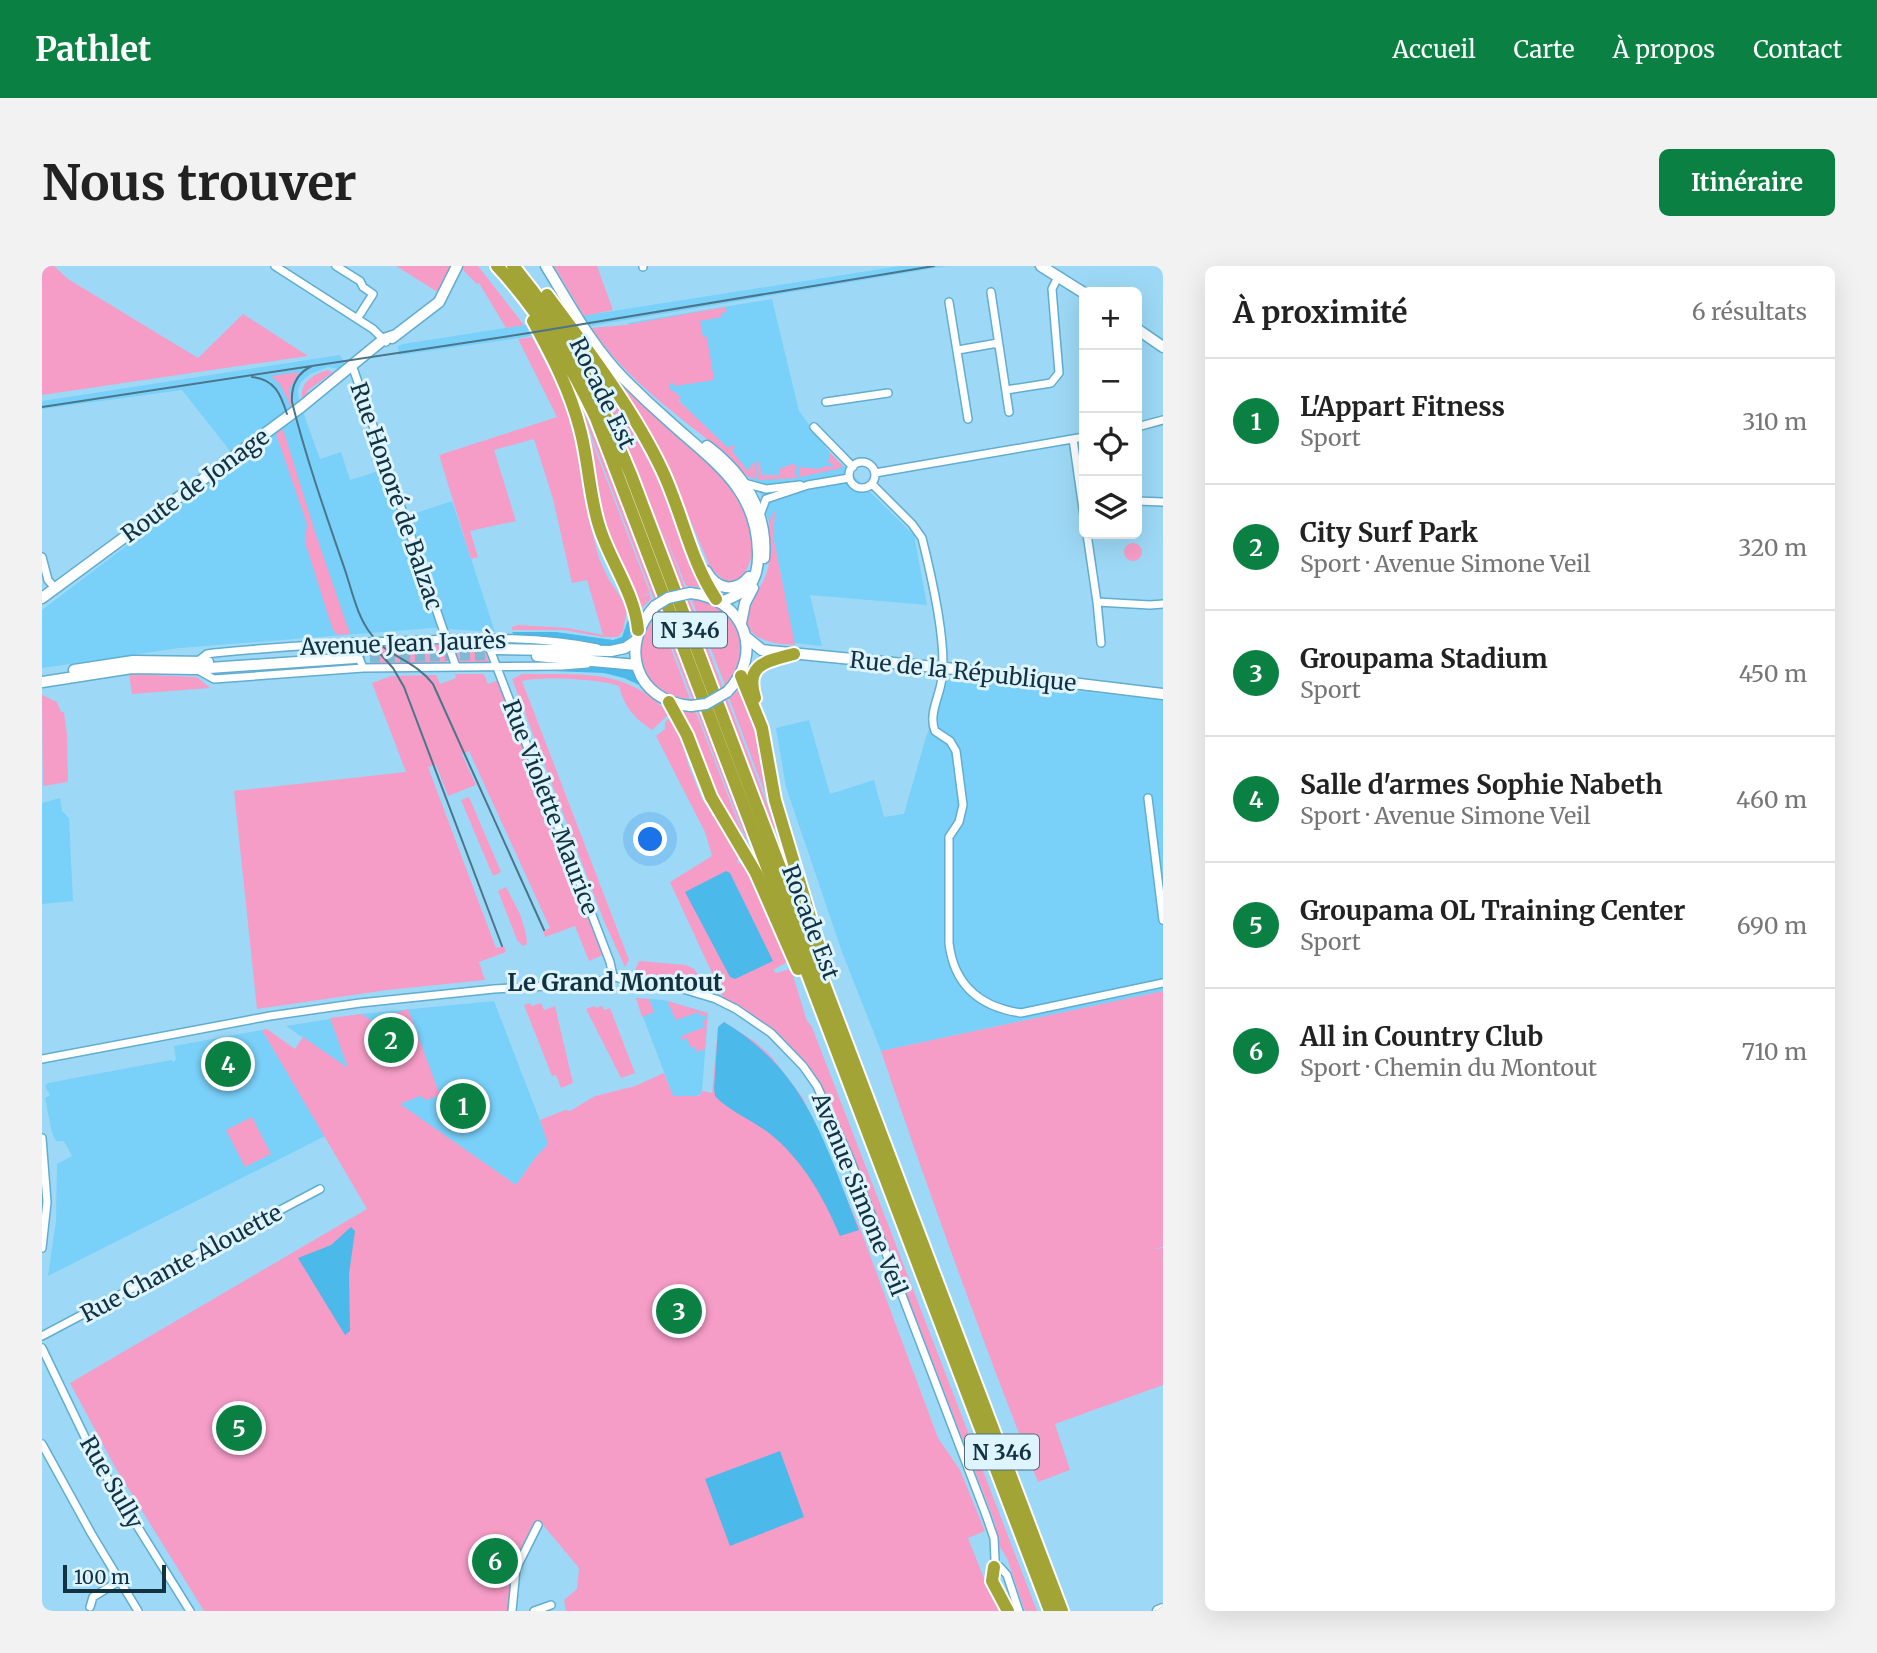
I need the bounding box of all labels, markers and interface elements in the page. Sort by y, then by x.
text: Pathlet [35,29,151,70]
text: Accueil [1392,34,1476,65]
text: Carte [1514,34,1575,65]
text: À propos [1613,34,1715,65]
text: Contact [1753,34,1842,65]
button: Itinéraire [1659,149,1835,216]
text: Nous trouver [42,152,357,213]
map controls [1079,287,1142,539]
button: + [1079,287,1142,350]
text: À proximité [1233,293,1408,331]
text: 6 résultats [1692,297,1807,326]
street label: Rocade Est [564,332,642,454]
button: − [1079,350,1142,413]
street label: Rue Honoré de Balzac [344,378,450,614]
text: L'Appart Fitness [1300,390,1505,423]
text: 1 [1251,407,1261,436]
text: 310 m [1742,407,1807,436]
button: locate [1079,413,1142,476]
street label: Route de Jonage [115,422,275,548]
text: Sport [1300,423,1361,452]
button: layers [1079,476,1142,539]
text: City Surf Park [1300,516,1478,549]
text: 2 [1249,533,1263,562]
text: 320 m [1738,533,1807,562]
text: Sport · Avenue Simone Veil [1300,549,1591,578]
road number: N 346 [653,612,727,648]
street label: Avenue Jean Jaurès [298,625,507,661]
text: Groupama Stadium [1300,642,1548,675]
street label: Rue de la République [848,645,1078,697]
text: 3 [1249,659,1263,688]
text: 450 m [1739,659,1807,688]
text: Sport [1300,675,1361,704]
street label: Rue Violette Maurice [497,695,605,919]
text: Salle d'armes Sophie Nabeth [1300,768,1663,801]
text: 4 [1249,785,1263,814]
text: 460 m [1736,785,1807,814]
text: Sport · Avenue Simone Veil [1300,801,1591,830]
your location [633,822,667,856]
street label: Rocade Est [776,861,846,983]
text: Groupama OL Training Center [1300,894,1685,927]
text: 5 [1249,911,1263,940]
text: 690 m [1737,911,1807,940]
text: Sport [1300,927,1361,956]
district label: Le Grand Montout [507,967,723,998]
pin: 2 [368,1014,414,1066]
text: All in Country Club [1300,1020,1543,1053]
text: 6 [1249,1037,1263,1066]
text: 710 m [1742,1037,1807,1066]
pin: 4 [205,1038,251,1090]
text: Sport · Chemin du Montout [1300,1053,1597,1082]
pin: 1 [440,1080,486,1132]
street label: Avenue Simone Veil [806,1087,914,1300]
street label: Rue Chante Alouette [75,1198,287,1328]
pin: 3 [656,1285,702,1337]
pin: 5 [216,1402,262,1454]
street label: Rue Sully [74,1430,150,1534]
road number: N 346 [965,1434,1039,1470]
pin: 6 [472,1535,518,1587]
scale bar [63,1562,166,1594]
text: 100 m [74,1565,130,1589]

